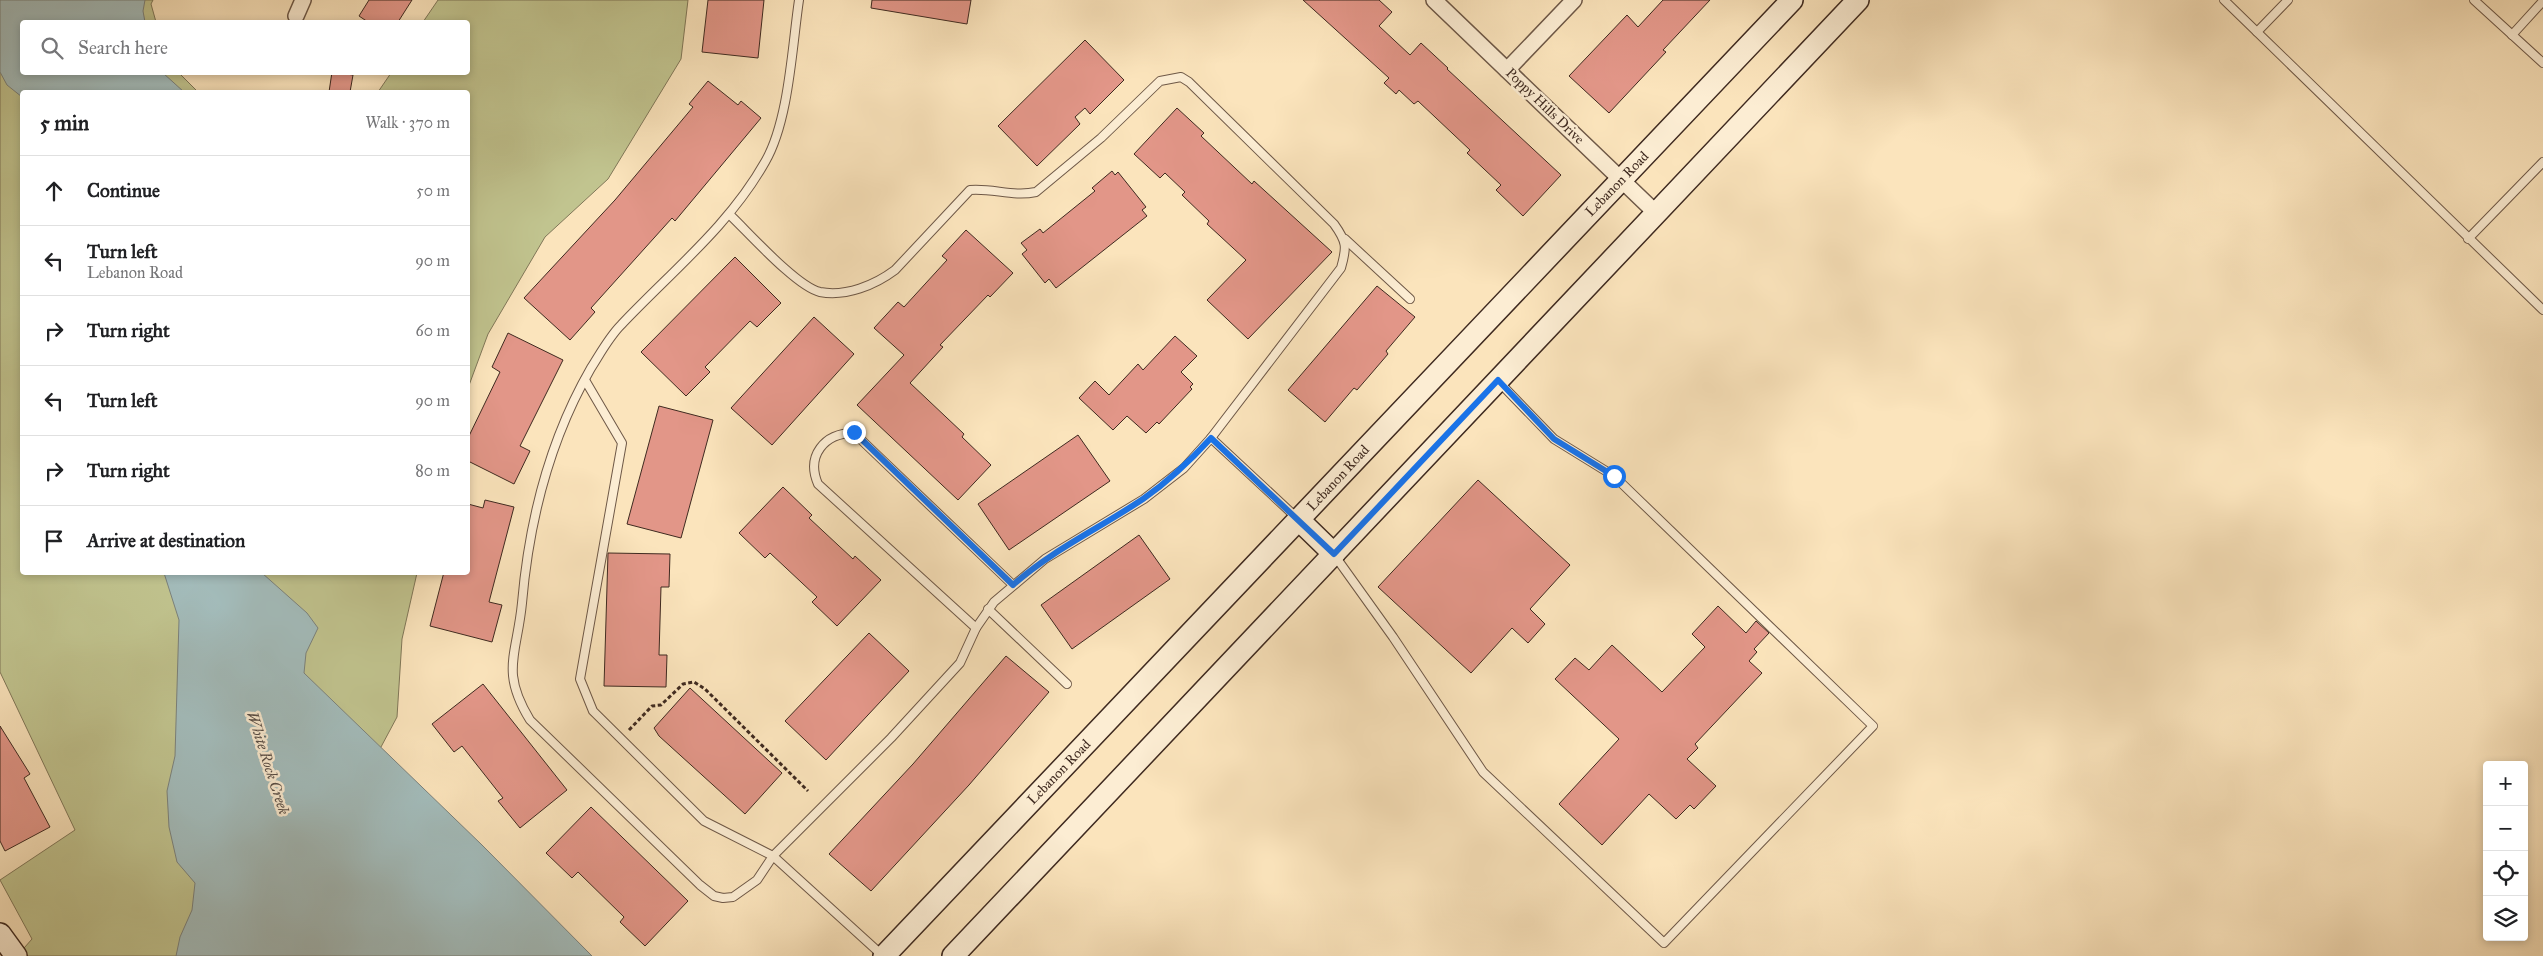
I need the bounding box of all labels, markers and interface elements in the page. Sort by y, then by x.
search box [20,20,470,75]
icon: search [38,34,66,62]
text: Search here [78,36,168,59]
street label: Poppy Hills Drive [1502,64,1588,148]
text: 5 min [40,110,89,136]
text: Walk · 370 m [366,113,450,132]
street label: Lebanon Road [1582,148,1652,220]
icon: ahead [40,177,68,205]
text: Continue [87,179,160,202]
text: 50 m [416,181,450,200]
text: Turn left [87,240,157,263]
icon: left [40,247,68,275]
text: 90 m [415,251,450,270]
text: Lebanon Road [87,263,183,282]
icon: right [40,317,68,345]
text: Turn right [87,319,170,342]
text: 60 m [416,321,450,340]
icon: left [40,387,68,415]
text: Turn left [87,389,157,412]
text: 90 m [415,391,450,410]
route end [843,421,866,444]
street label: Lebanon Road [1303,441,1373,515]
icon: right [40,457,68,485]
text: Turn right [87,459,170,482]
text: 80 m [415,461,450,480]
route start [1603,465,1626,488]
icon: arrive [40,527,68,555]
text: Arrive at destination [87,529,245,552]
water label: White Rock Creek [243,709,293,817]
street label: Lebanon Road [1024,736,1094,808]
map controls [2483,761,2528,941]
button: + [2483,761,2528,806]
button: − [2483,806,2528,851]
button: locate [2483,851,2528,896]
button: layers [2483,896,2528,941]

